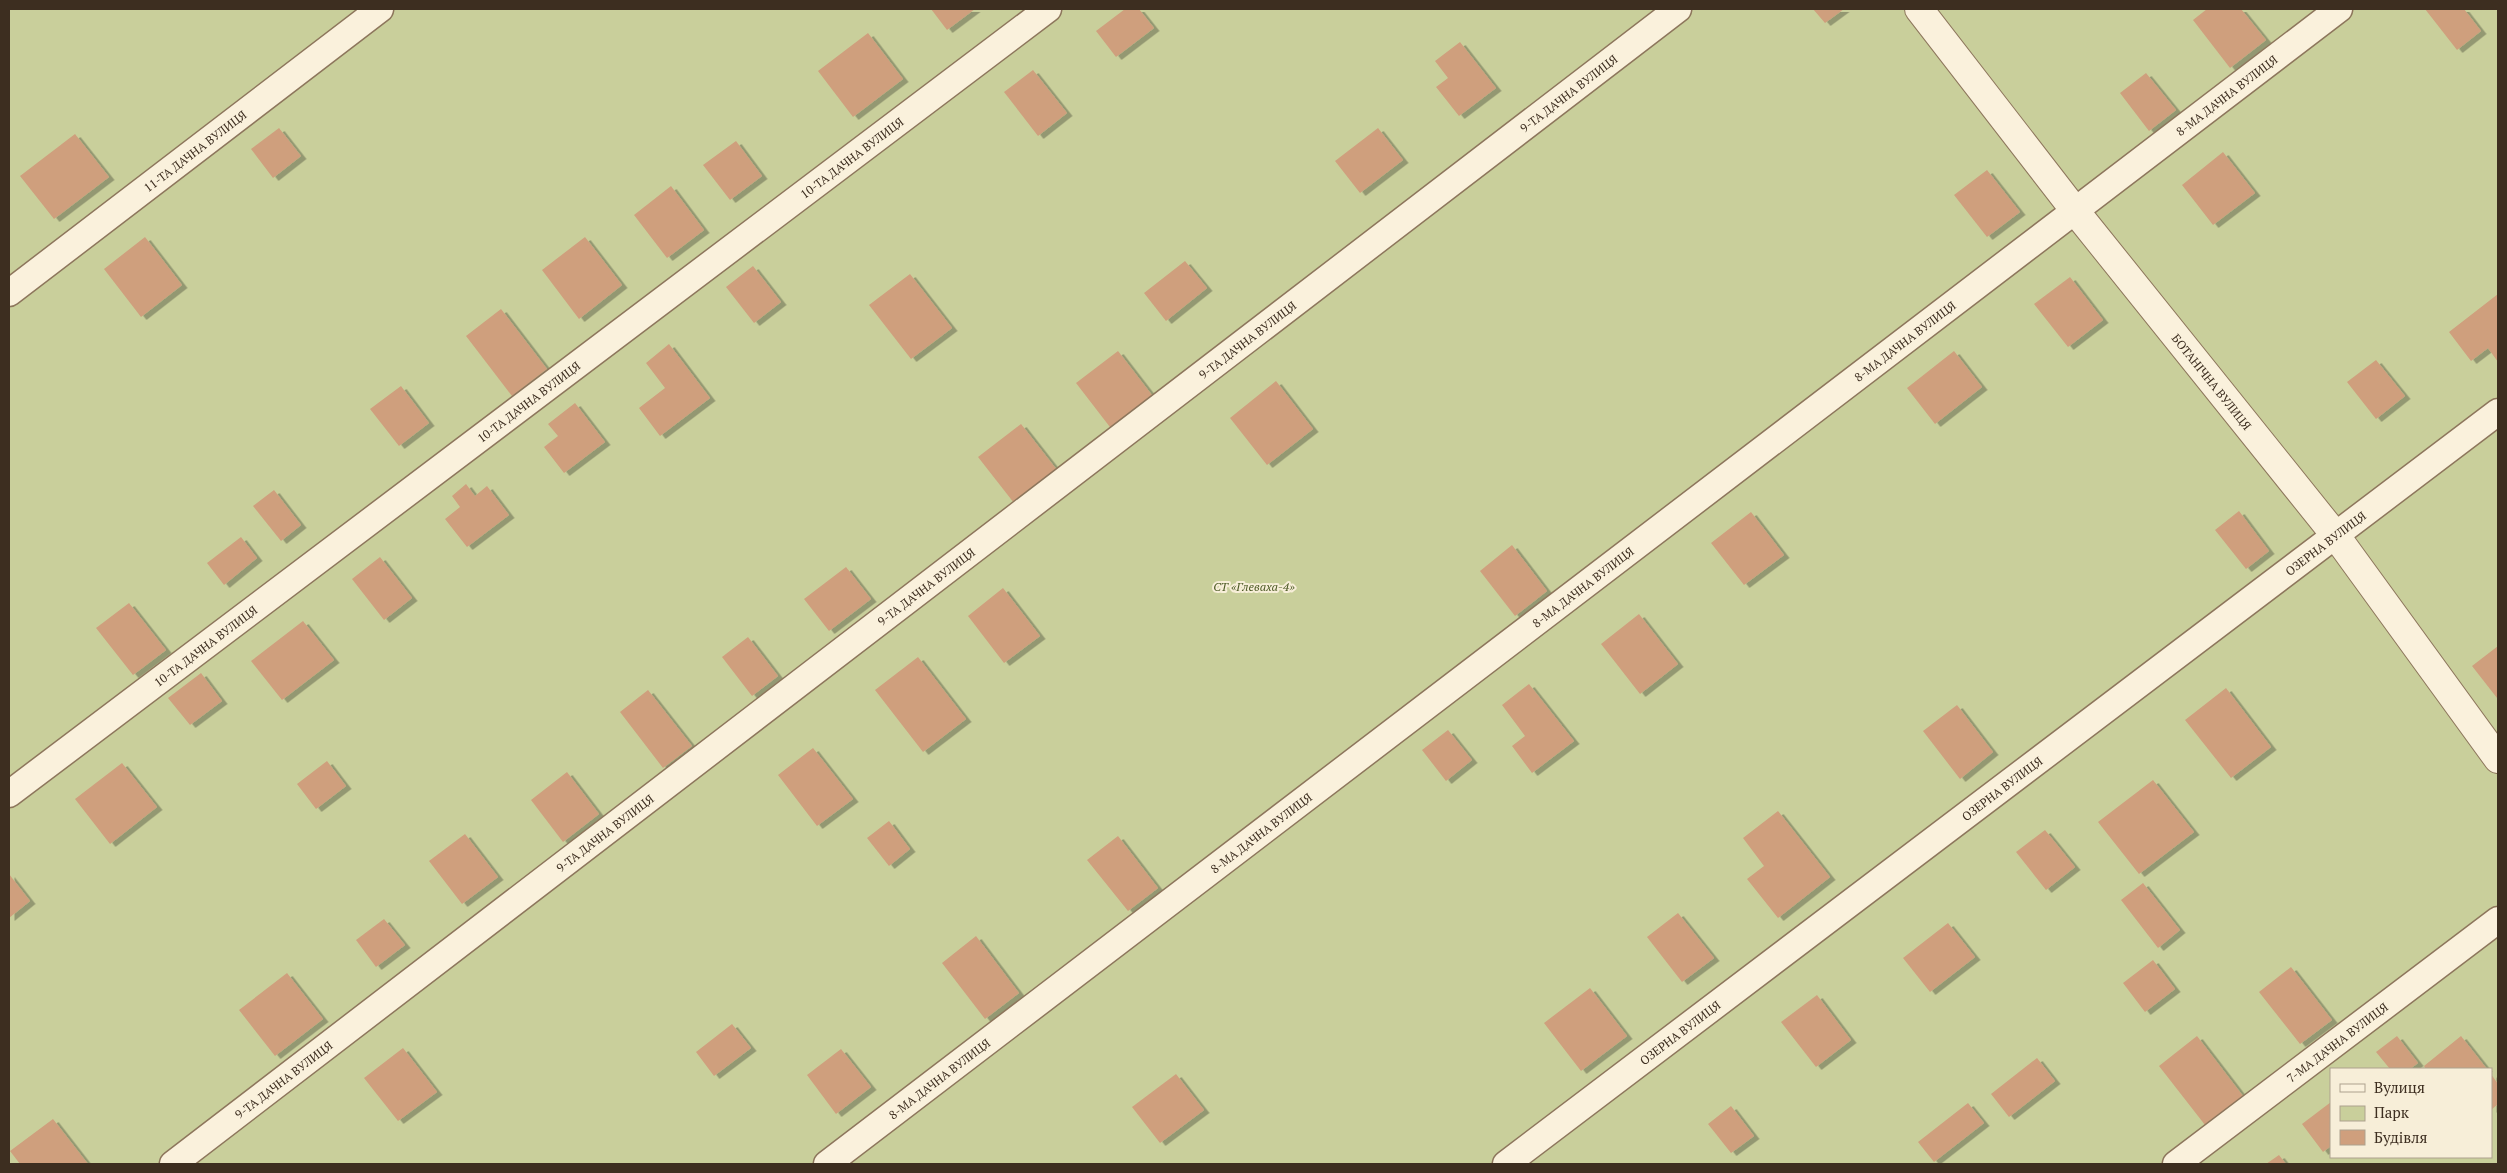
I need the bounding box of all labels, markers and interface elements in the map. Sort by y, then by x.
street label: 9-ТА ДАЧНА ВУЛИЦЯ [1517,51,1620,135]
street label: 8-МА ДАЧНА ВУЛИЦЯ [2173,51,2280,138]
street label: 11-ТА ДАЧНА ВУЛИЦЯ [140,106,249,195]
street label: 10-ТА ДАЧНА ВУЛИЦЯ [797,113,906,201]
street label: 9-ТА ДАЧНА ВУЛИЦЯ [1195,297,1299,382]
street label: 8-МА ДАЧНА ВУЛИЦЯ [1851,297,1959,384]
street label: БОТАНІЧНА ВУЛИЦЯ [2169,331,2255,433]
street label: 10-ТА ДАЧНА ВУЛИЦЯ [474,358,583,445]
street label: ОЗЕРНА ВУЛИЦЯ [2282,507,2369,578]
street label: 8-МА ДАЧНА ВУЛИЦЯ [1529,543,1637,630]
street label: 9-ТА ДАЧНА ВУЛИЦЯ [874,544,978,628]
park label: СТ «Глеваха-4» [1213,579,1295,594]
street label: 10-ТА ДАЧНА ВУЛИЦЯ [151,602,260,689]
street label: ОЗЕРНА ВУЛИЦЯ [1958,753,2045,824]
street label: 8-МА ДАЧНА ВУЛИЦЯ [1207,789,1315,876]
street label: 9-ТА ДАЧНА ВУЛИЦЯ [553,790,657,875]
street label: ОЗЕРНА ВУЛИЦЯ [1636,997,1723,1068]
street label: 7-МА ДАЧНА ВУЛИЦЯ [2283,999,2391,1085]
street label: 8-МА ДАЧНА ВУЛИЦЯ [885,1035,993,1122]
street label: 9-ТА ДАЧНА ВУЛИЦЯ [232,1037,335,1122]
legend [2330,1068,2492,1158]
text: Вулиця [2374,1077,2425,1097]
text: Парк [2374,1102,2410,1122]
text: Будівля [2374,1127,2427,1147]

